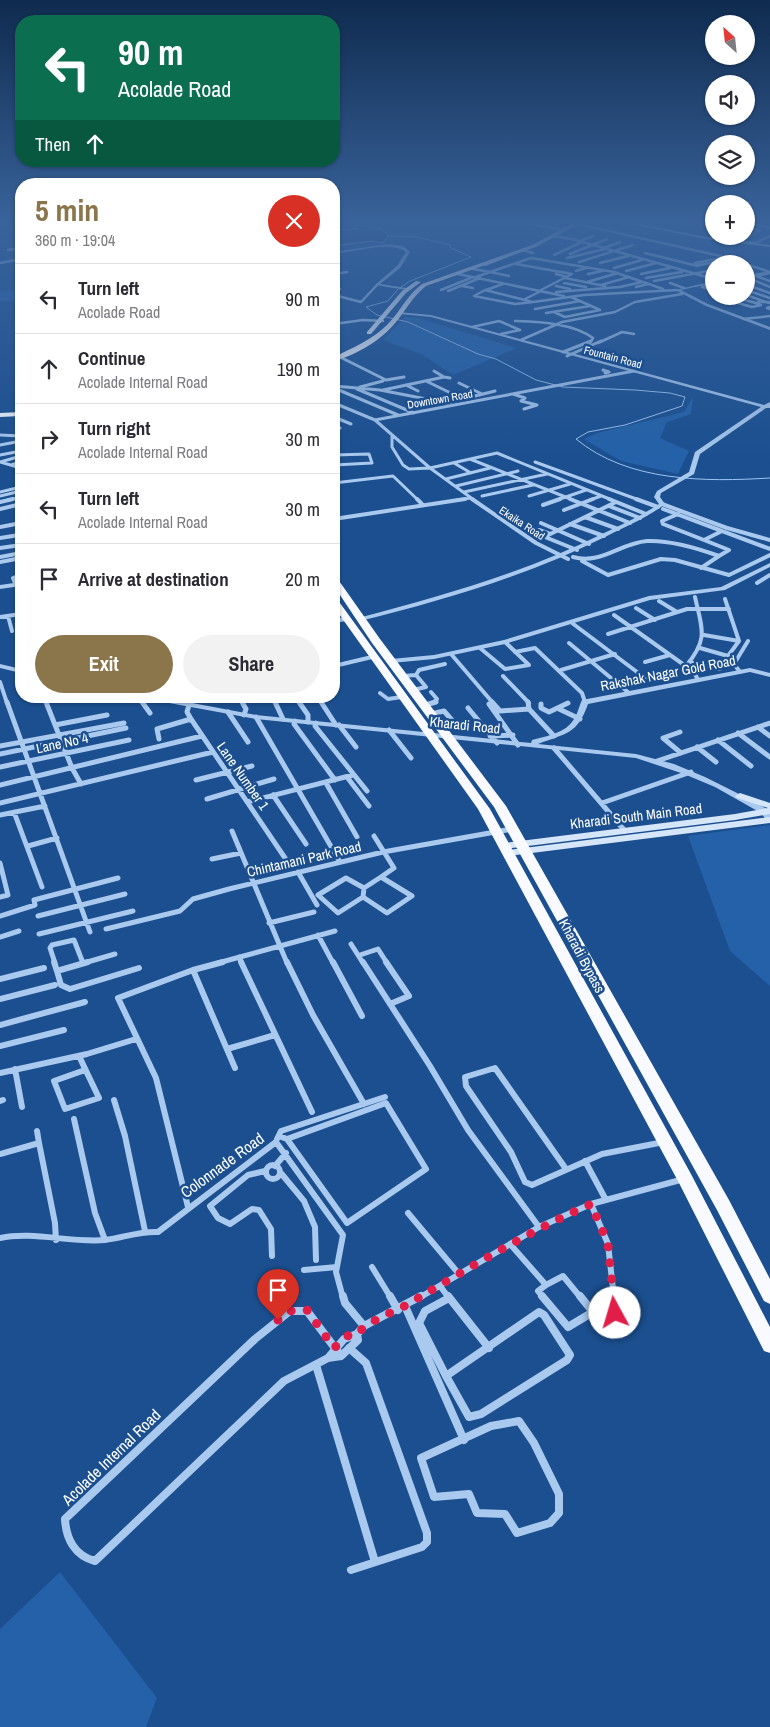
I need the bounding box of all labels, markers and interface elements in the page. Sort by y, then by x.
north arrow [705,15,755,65]
map controls [705,15,755,305]
text: 90 m [118,29,183,76]
icon: left [35,35,100,100]
text: Acolade Road [118,74,231,104]
button: sound [705,75,755,125]
icon: ahead [81,130,109,158]
text: Then [35,131,71,157]
button: layers [705,135,755,185]
text: 5 min [35,190,99,230]
button: close [268,195,320,247]
button: + [705,195,755,245]
text: 360 m · 19:04 [35,229,115,251]
button: − [705,255,755,305]
text: Turn left [78,275,139,301]
icon: left [35,285,63,313]
text: 90 m [285,286,320,312]
text: Acolade Road [78,301,160,323]
street label: Fountain Road [583,343,643,371]
text: Continue [78,345,146,371]
icon: ahead [35,355,63,383]
text: 190 m [277,356,320,382]
text: Acolade Internal Road [78,371,208,393]
street label: Downtown Road [406,386,474,412]
text: Turn right [78,415,150,441]
icon: right [35,425,63,453]
text: 30 m [285,426,320,452]
text: Acolade Internal Road [78,441,208,463]
text: Turn left [78,485,139,511]
icon: left [35,495,63,523]
text: 30 m [285,496,320,522]
street label: Ekaika Road [497,503,547,543]
text: Acolade Internal Road [78,511,208,533]
icon: arrive [35,565,63,593]
text: Arrive at destination [78,566,229,592]
text: 20 m [285,566,320,592]
button: Exit [35,635,173,693]
button: Share [183,635,320,693]
street label: Rakshak Nagar Gold Road [599,651,737,695]
street label: Kharadi Road [429,712,501,738]
street label: Lane No 4 [34,729,90,757]
street label: Lane Number 1 [213,738,273,814]
street label: Kharadi South Main Road [569,799,703,833]
street label: Chintamani Park Road [245,837,363,881]
street label: Kharadi Bypass [555,916,609,996]
street label: Colonnade Road [176,1127,268,1203]
pin [257,1269,299,1320]
icon: arrive [264,1276,292,1304]
position arrow [588,1286,640,1338]
street label: Acolade Internal Road [56,1404,165,1511]

